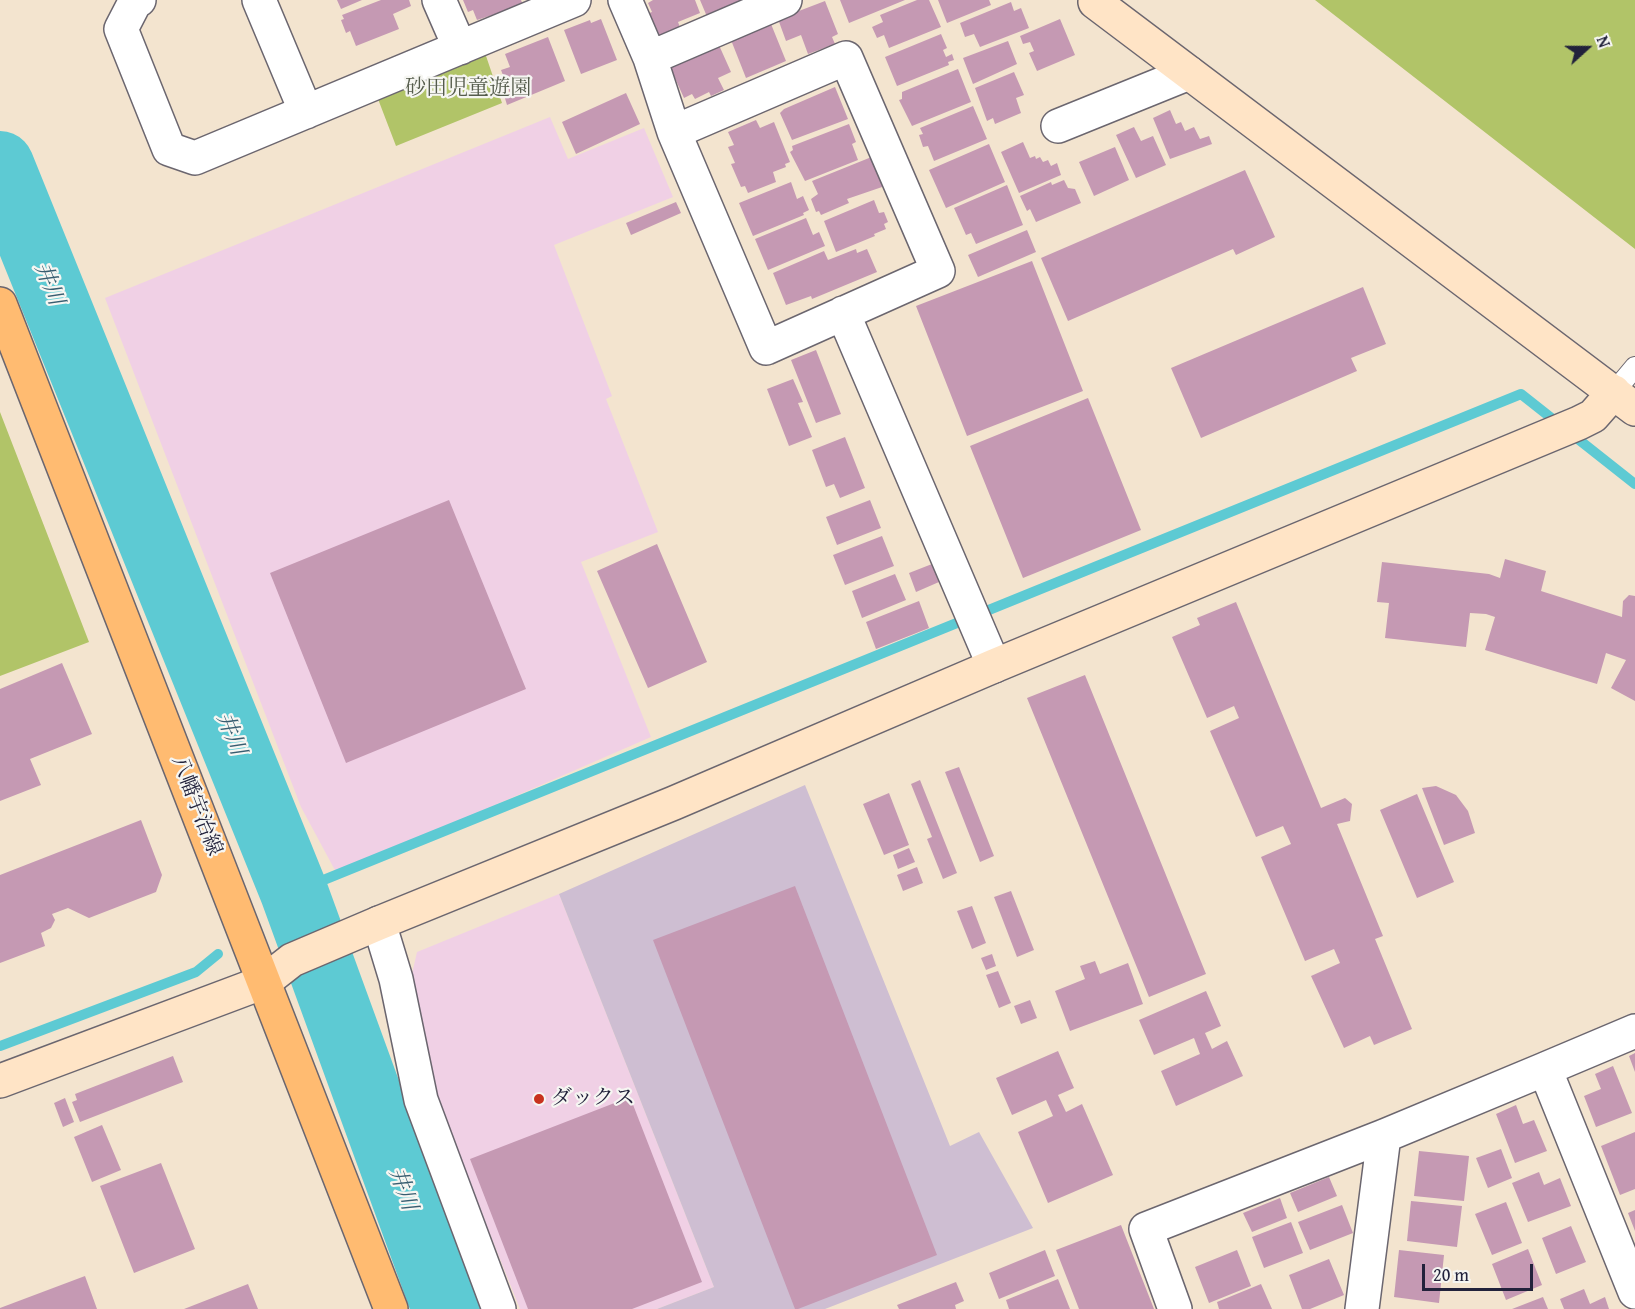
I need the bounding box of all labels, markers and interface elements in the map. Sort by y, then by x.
north arrow [1557,18,1617,78]
text: N [1591,32,1617,51]
park label: 砂田児童遊園 [405,76,531,102]
water label: 井川 [28,259,68,309]
water label: 井川 [210,709,250,759]
street label: 八幡宇治線 [165,752,227,860]
place label: ダックス [551,1086,635,1112]
marker: ダックス [532,1092,546,1106]
water label: 井川 [382,1164,422,1214]
scale bar [1425,1252,1536,1290]
text: 20 m [1433,1261,1469,1288]

